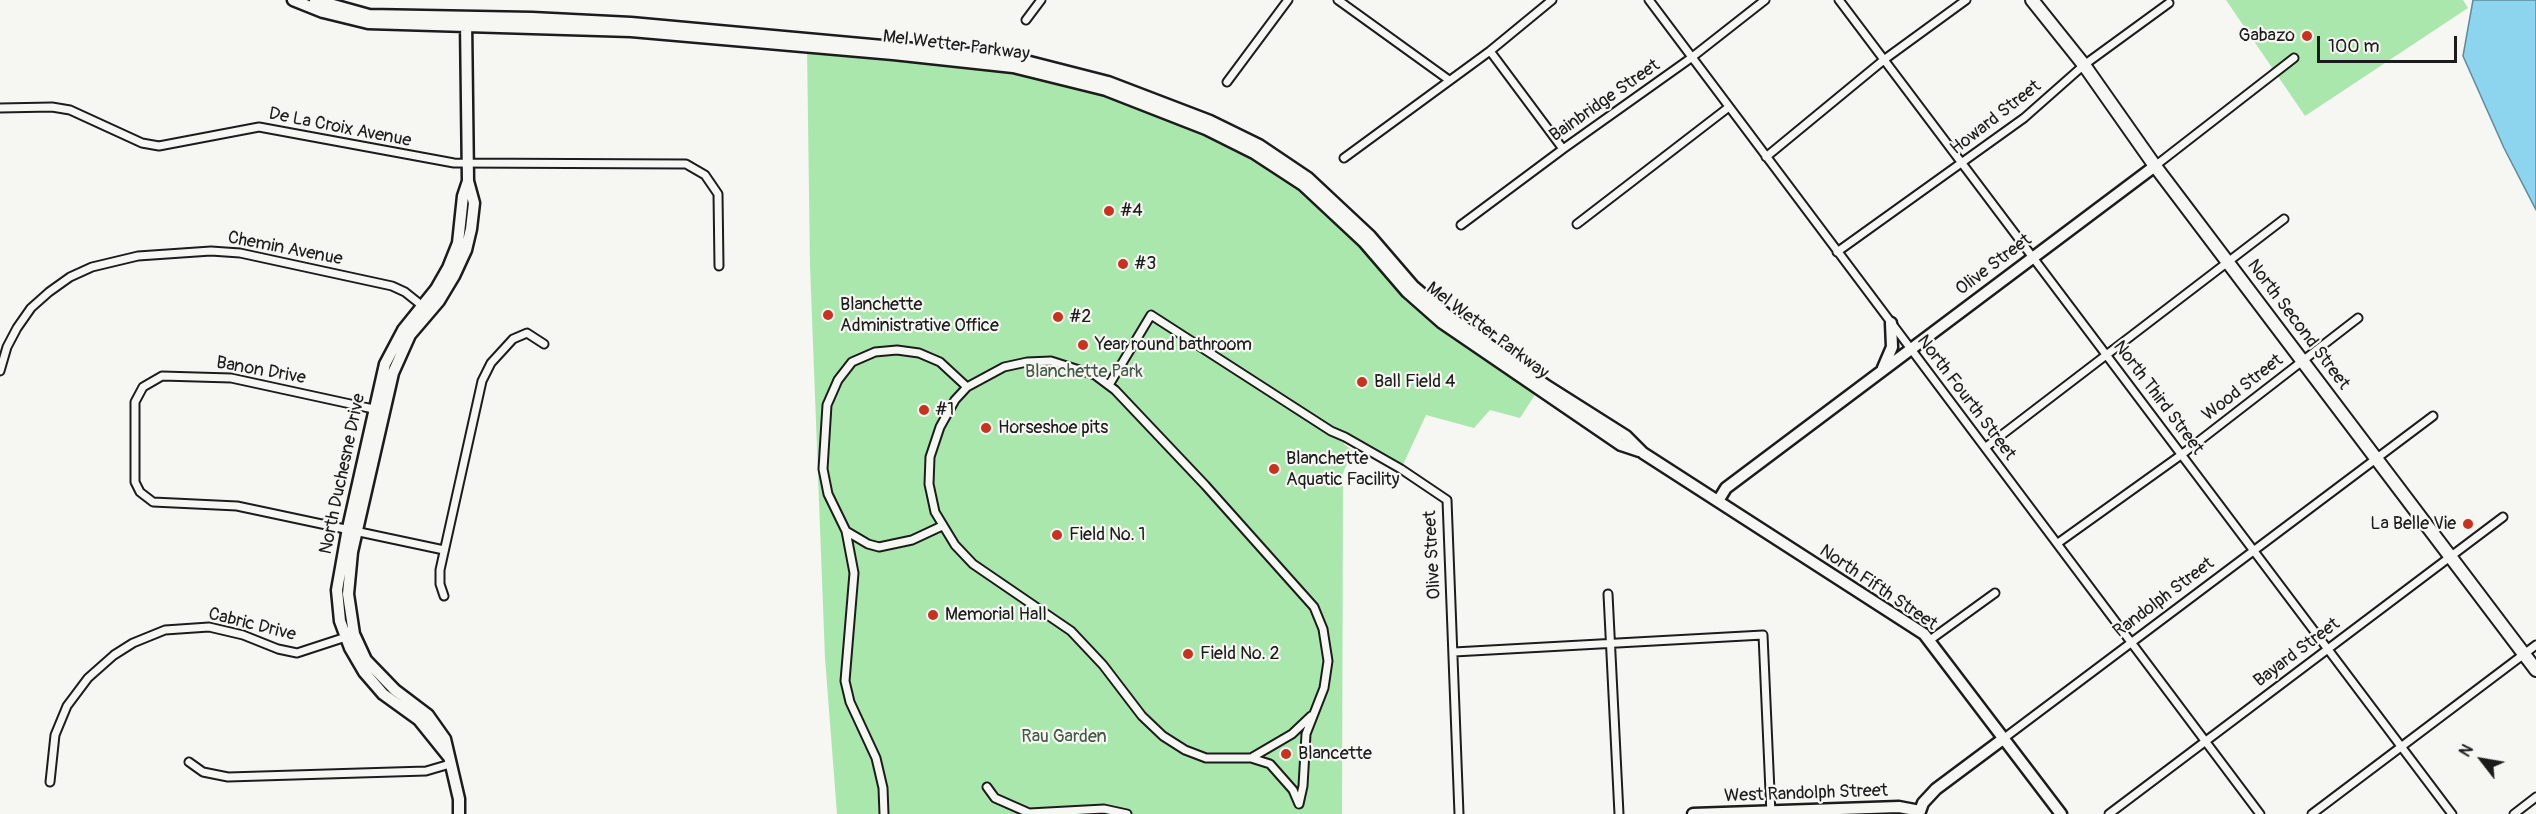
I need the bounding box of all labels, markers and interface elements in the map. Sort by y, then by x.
scale bar [2320,24,2460,62]
place label: Gabazo [2238,25,2295,47]
street label: Mel Wetter Parkway [881,26,1031,66]
marker: Gabazo [2300,29,2314,43]
text: 100 m [2328,35,2380,58]
street label: Bainbridge Street [1546,55,1664,147]
street label: Howard Street [1946,76,2046,160]
street label: De La Croix Avenue [267,104,413,152]
place label: #4 [1121,200,1143,222]
marker: #4 [1102,204,1116,218]
street label: Chemin Avenue [226,227,344,271]
street label: Olive Street [1952,230,2036,300]
place label: #3 [1135,253,1156,275]
street label: North Second Street [2242,256,2354,394]
marker: #3 [1116,257,1130,271]
street label: Mel Wetter Parkway [1422,278,1552,384]
place label: Blanchette Administrative Office [840,294,999,336]
place label: #2 [1070,306,1091,328]
marker: Blanchette Administrative Office [821,308,835,322]
marker: #2 [1051,310,1065,324]
street label: North Fourth Street [1912,331,2020,465]
place label: Year round bathroom [1095,334,1252,356]
street label: North Third Street [2108,337,2208,459]
marker: Year round bathroom [1076,338,1090,352]
street label: Wood Street [2198,350,2288,426]
street label: Banon Drive [215,352,307,390]
park label: Blanchette Park [1025,361,1143,383]
place label: Ball Field 4 [1374,371,1455,393]
marker: Ball Field 4 [1355,375,1369,389]
street label: North Duchesne Drive [315,392,371,556]
place label: #1 [936,399,954,421]
marker: #1 [917,403,931,417]
place label: Horseshoe pits [998,417,1108,439]
marker: Horseshoe pits [979,421,993,435]
place label: Blanchette Aquatic Facility [1286,448,1399,490]
marker: Blanchette Aquatic Facility [1267,462,1281,476]
street label: Olive Street [1420,510,1446,600]
place label: La Belle Vie [2370,513,2456,535]
marker: La Belle Vie [2461,517,2475,531]
place label: Field No. 1 [1069,524,1146,546]
marker: Field No. 1 [1050,528,1064,542]
street label: North Fifth Street [1815,541,1941,635]
street label: Randolph Street [2109,553,2219,643]
street label: Cabric Drive [206,604,298,646]
place label: Memorial Hall [945,604,1047,626]
marker: Memorial Hall [926,608,940,622]
street label: Bayard Street [2250,614,2344,692]
place label: Field No. 2 [1200,643,1280,665]
marker: Field No. 2 [1181,647,1195,661]
park label: Rau Garden [1021,726,1107,748]
north arrow [2452,730,2512,790]
text: N [2455,741,2478,761]
place label: Blancette [1298,743,1372,765]
marker: Blancette [1279,747,1293,761]
street label: West Randolph Street [1724,780,1888,808]

